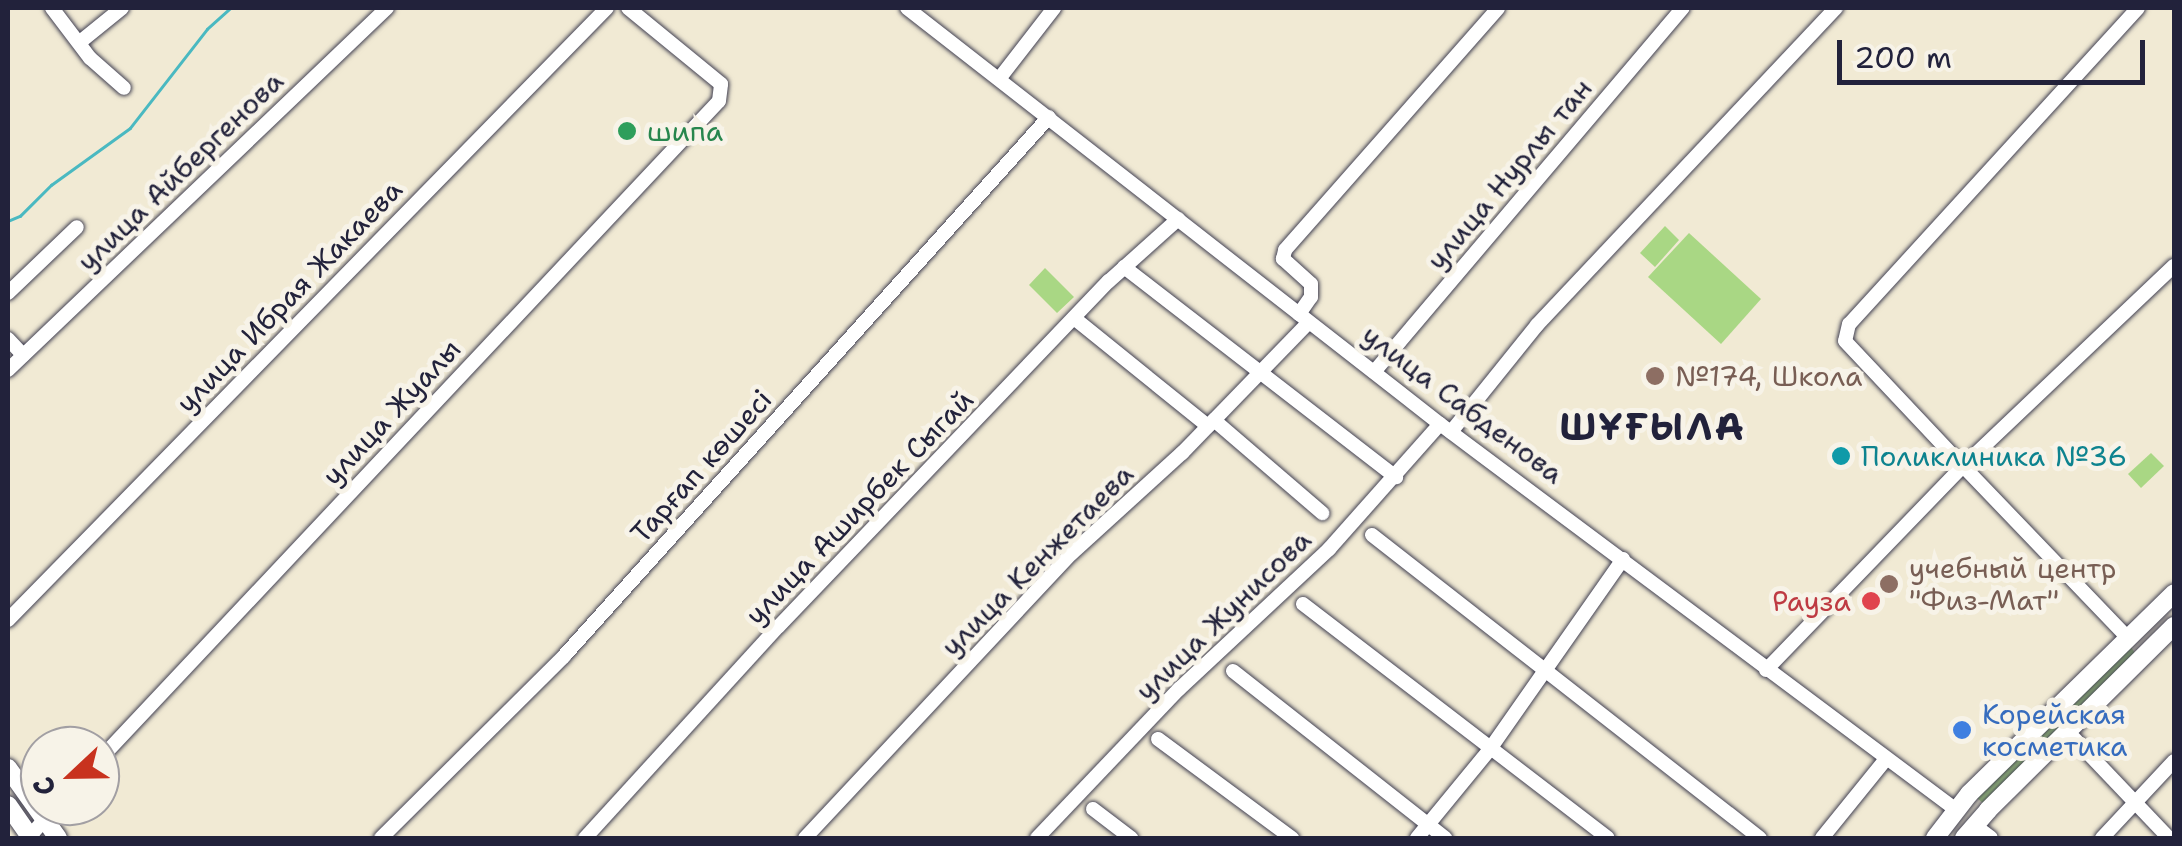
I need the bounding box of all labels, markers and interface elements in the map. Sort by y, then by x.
scale bar [1842,20,2150,82]
text: 200 m [1854,37,1952,78]
street label: улица Айбергенова [70,64,290,278]
street label: улица Нурлы тан [1419,72,1599,276]
place label: шипа [647,114,723,148]
marker: шипа [616,120,638,142]
street label: улица Ибрая Жакаева [169,173,409,419]
street label: улица Сабденова [1356,317,1570,491]
street label: улица Жуалы [315,332,467,492]
place label: №174, Школа [1675,359,1864,393]
marker: №174, Школа [1644,365,1666,387]
street label: Тарғап көшесі [623,382,779,550]
street label: улица Аширбек Сыгай [738,383,980,631]
district label: ШҰҒЫЛА [1559,404,1747,450]
place label: Поликлиника №36 [1861,439,2127,473]
marker: Поликлиника №36 [1830,445,1852,467]
street label: улица Кенжетаева [934,457,1140,663]
street label: улица Жунисова [1128,523,1318,707]
place label: учебный центр "Физ-Мат" [1909,551,2116,617]
marker: учебный центр "Физ-Мат" [1878,573,1900,595]
place label: Рауза [1772,584,1851,618]
marker: Рауза [1860,590,1882,612]
place label: Корейская косметика [1982,697,2128,763]
marker: Корейская косметика [1951,719,1973,741]
north arrow [20,726,120,826]
text: С [23,771,65,802]

